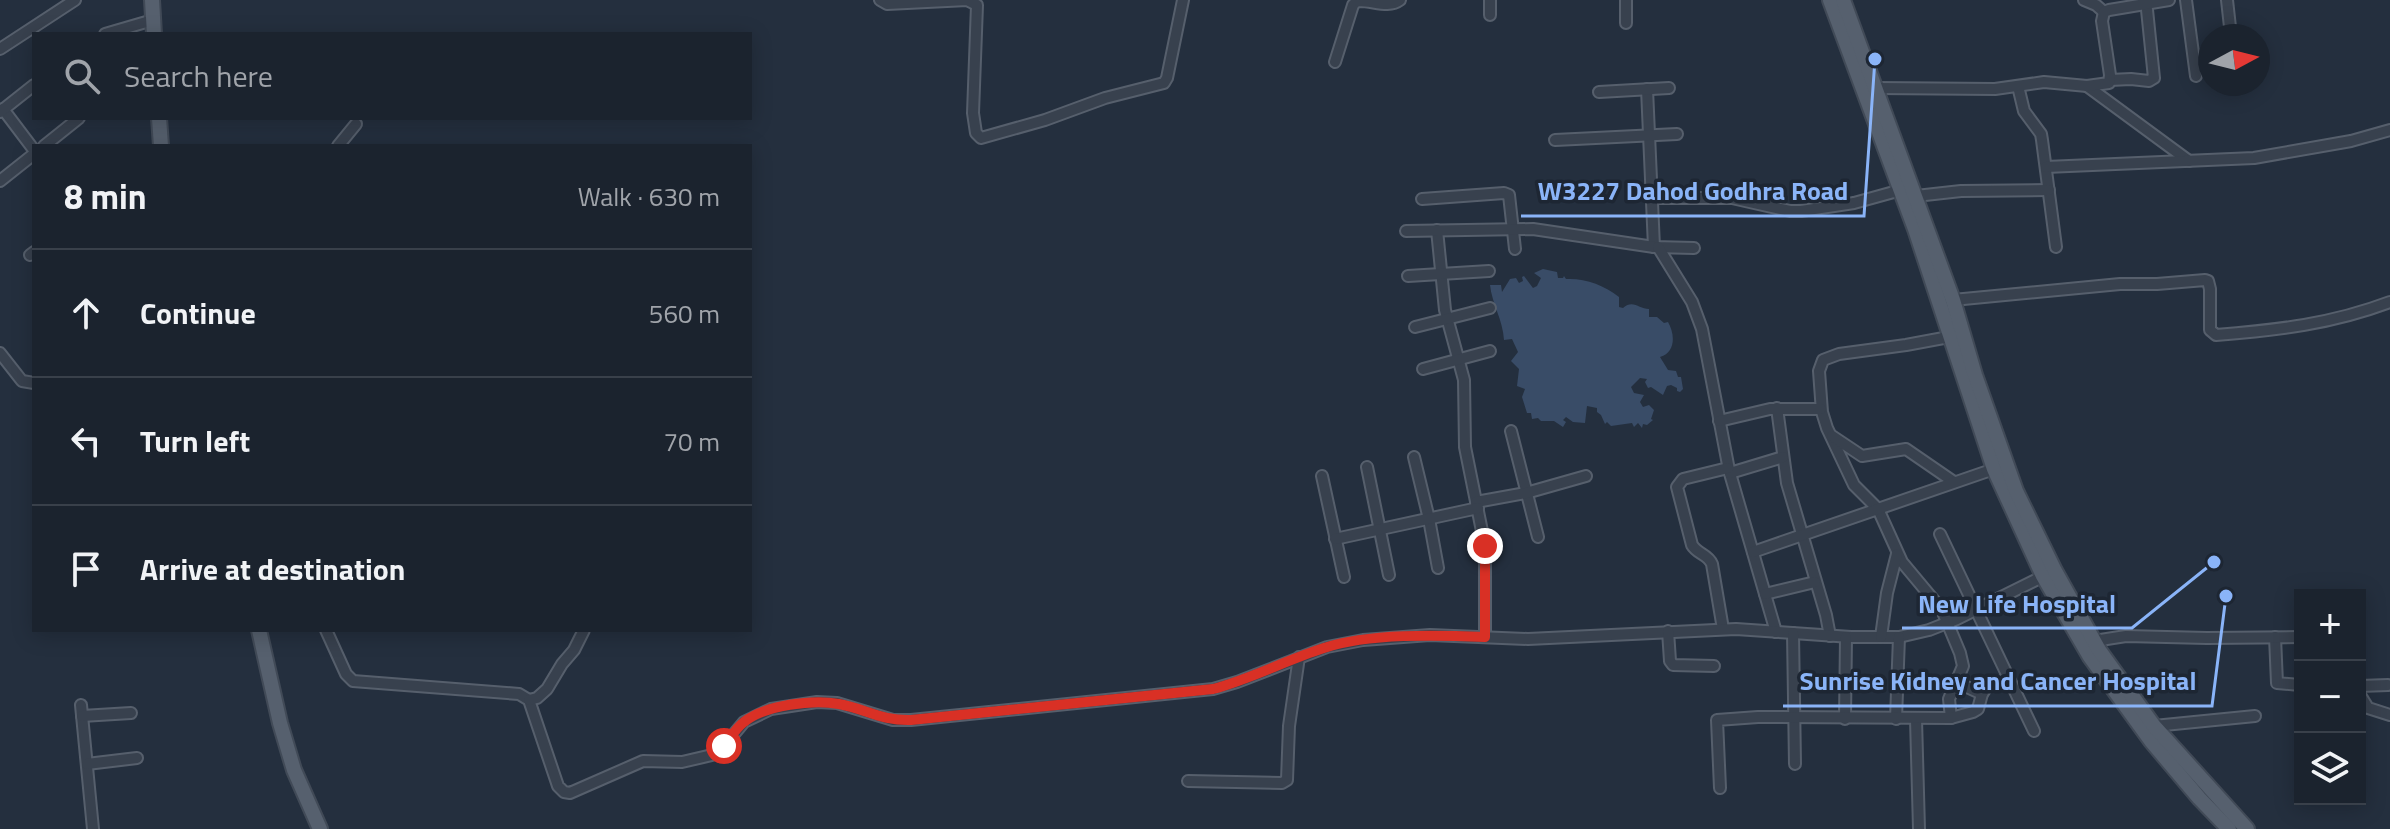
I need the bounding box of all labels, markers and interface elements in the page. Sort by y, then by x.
north arrow [2198,24,2270,96]
search box [32,32,752,120]
text: Search here [124,53,273,99]
icon: search [60,54,104,98]
callout: W3227 Dahod Godhra Road [1521,166,1864,216]
text: 8 min [64,170,147,222]
text: W3227 Dahod Godhra Road [1538,171,1848,210]
text: Walk · 630 m [578,177,720,216]
text: Continue [140,290,256,336]
icon: ahead [64,291,108,335]
text: 560 m [649,294,720,333]
text: Turn left [140,418,250,464]
icon: left [64,419,108,463]
text: 70 m [663,422,720,461]
route end [1467,528,1503,564]
text: Arrive at destination [140,546,405,592]
icon: arrive [64,547,108,591]
callout: New Life Hospital [1902,578,2132,628]
text: New Life Hospital [1918,584,2116,623]
map controls [2294,589,2366,805]
button: + [2294,589,2366,661]
callout: Sunrise Kidney and Cancer Hospital [1783,656,2212,706]
text: Sunrise Kidney and Cancer Hospital [1800,661,2196,700]
button: − [2294,661,2366,733]
route start [706,728,742,764]
button: layers [2294,733,2366,805]

